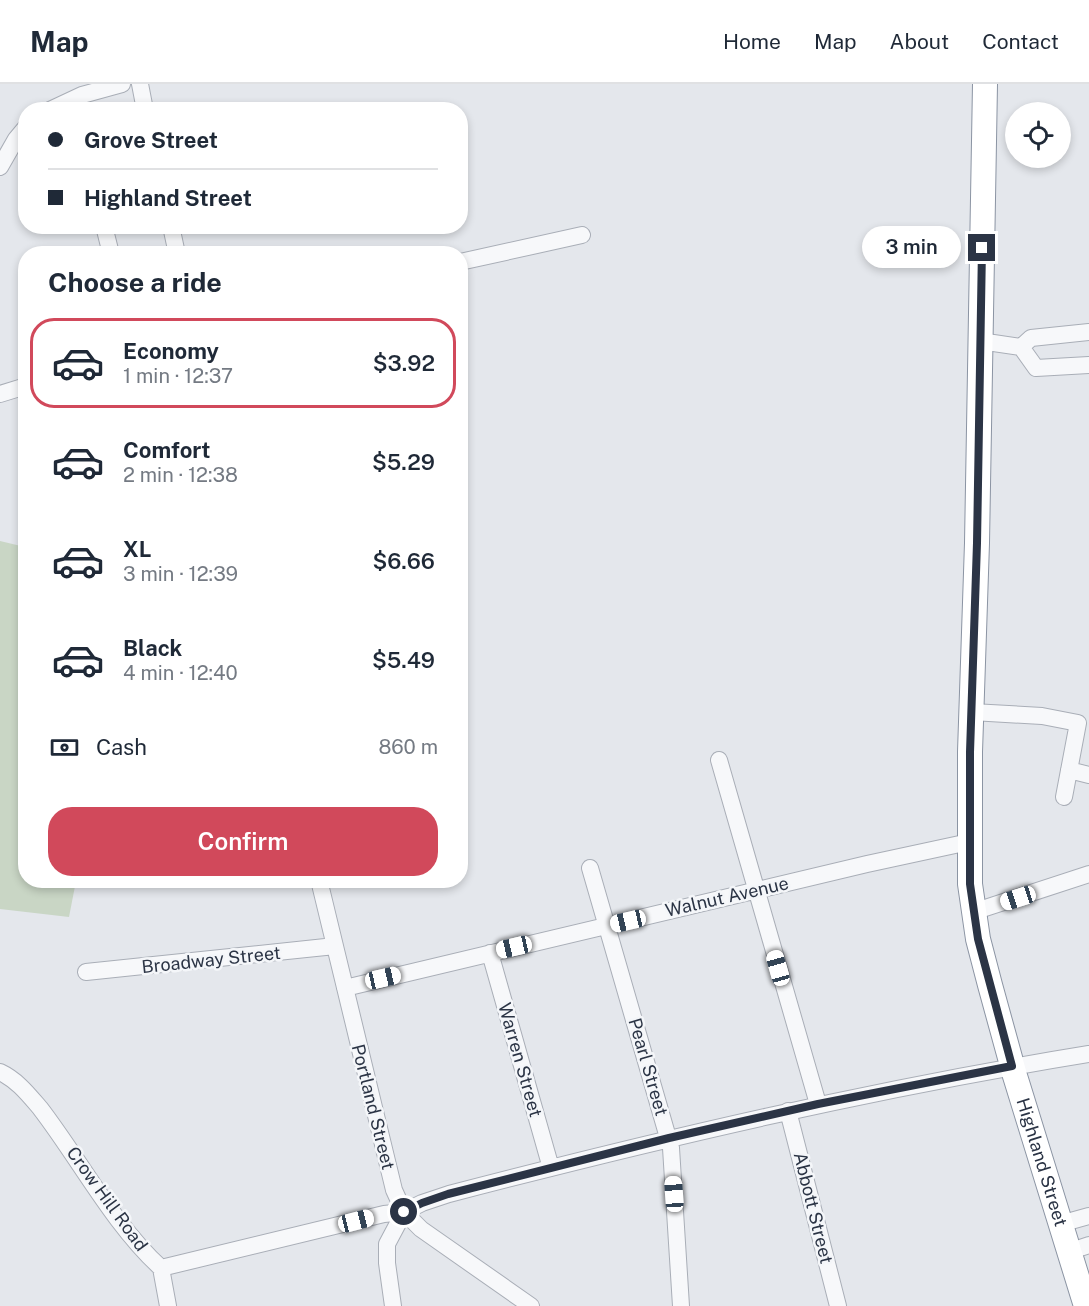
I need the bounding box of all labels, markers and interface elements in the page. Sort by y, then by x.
text: Map [30,25,89,58]
text: Home [723,29,781,54]
text: Map [814,29,857,54]
text: About [890,29,949,54]
text: Contact [982,29,1059,54]
map controls [1005,102,1071,168]
button: locate [1005,102,1071,168]
text: Grove Street [84,127,218,153]
text: Highland Street [84,185,252,211]
callout: 3 min [862,227,961,269]
route end [968,234,995,261]
text: 3 min [885,235,938,259]
text: Choose a ride [48,266,222,298]
icon: car [51,336,105,390]
text: Economy [123,338,219,364]
text: $3.92 [373,350,435,376]
text: 1 min · 12:37 [123,364,233,388]
icon: car [51,435,105,489]
text: Comfort [123,437,210,463]
text: $5.29 [372,449,435,475]
text: 2 min · 12:38 [123,463,238,487]
icon: car [51,534,105,588]
text: XL [123,536,151,562]
text: $6.66 [372,548,435,574]
text: 3 min · 12:39 [123,562,238,586]
icon: car [51,633,105,687]
text: Black [123,635,182,661]
text: $5.49 [372,647,435,673]
text: 4 min · 12:40 [123,661,238,685]
icon: cash [48,731,81,764]
text: Cash [96,734,147,760]
text: 860 m [378,735,438,759]
button: Confirm [48,807,438,876]
street label: Walnut Avenue [663,872,791,921]
car [998,884,1038,912]
car [608,908,648,934]
car [494,934,534,960]
street label: Broadway Street [140,942,282,977]
car [764,948,792,988]
car [363,965,403,991]
street label: Warren Street [494,1000,547,1119]
street label: Pearl Street [624,1016,672,1118]
street label: Portland Street [348,1042,399,1172]
street label: Highland Street [1012,1095,1072,1229]
street label: Crow Hill Road [63,1142,152,1255]
street label: Abbott Street [789,1150,837,1266]
car [664,1175,684,1213]
route start [390,1198,417,1225]
car [336,1208,376,1234]

